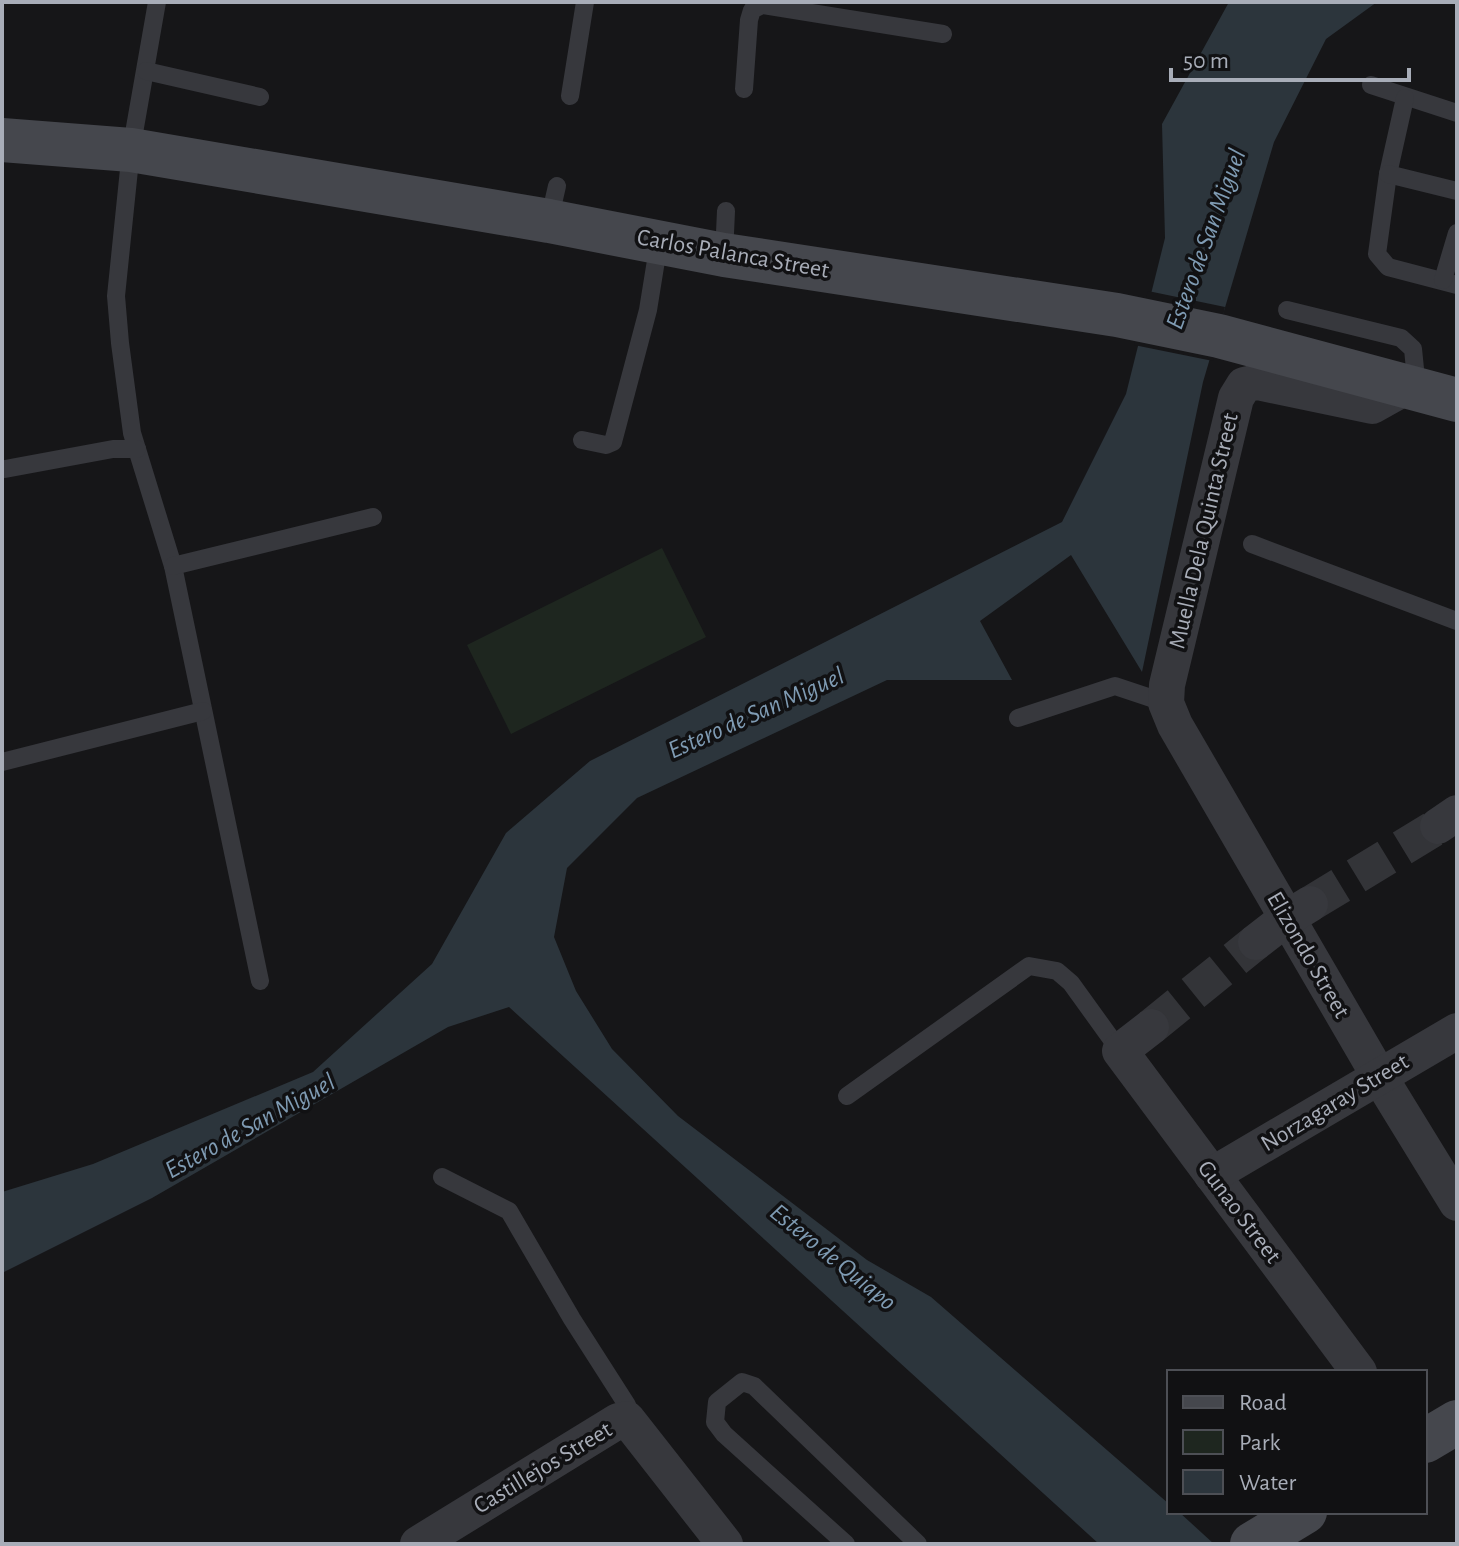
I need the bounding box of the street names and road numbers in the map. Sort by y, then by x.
street label: Carlos Palanca Street [635,225,831,283]
street label: Muella Dela Quinta Street [1165,410,1243,651]
street label: Elizondo Street [1262,888,1354,1023]
street label: Norzagaray Street [1257,1049,1413,1156]
street label: Gunao Street [1193,1156,1285,1268]
street label: Castillejos Street [470,1417,616,1519]

